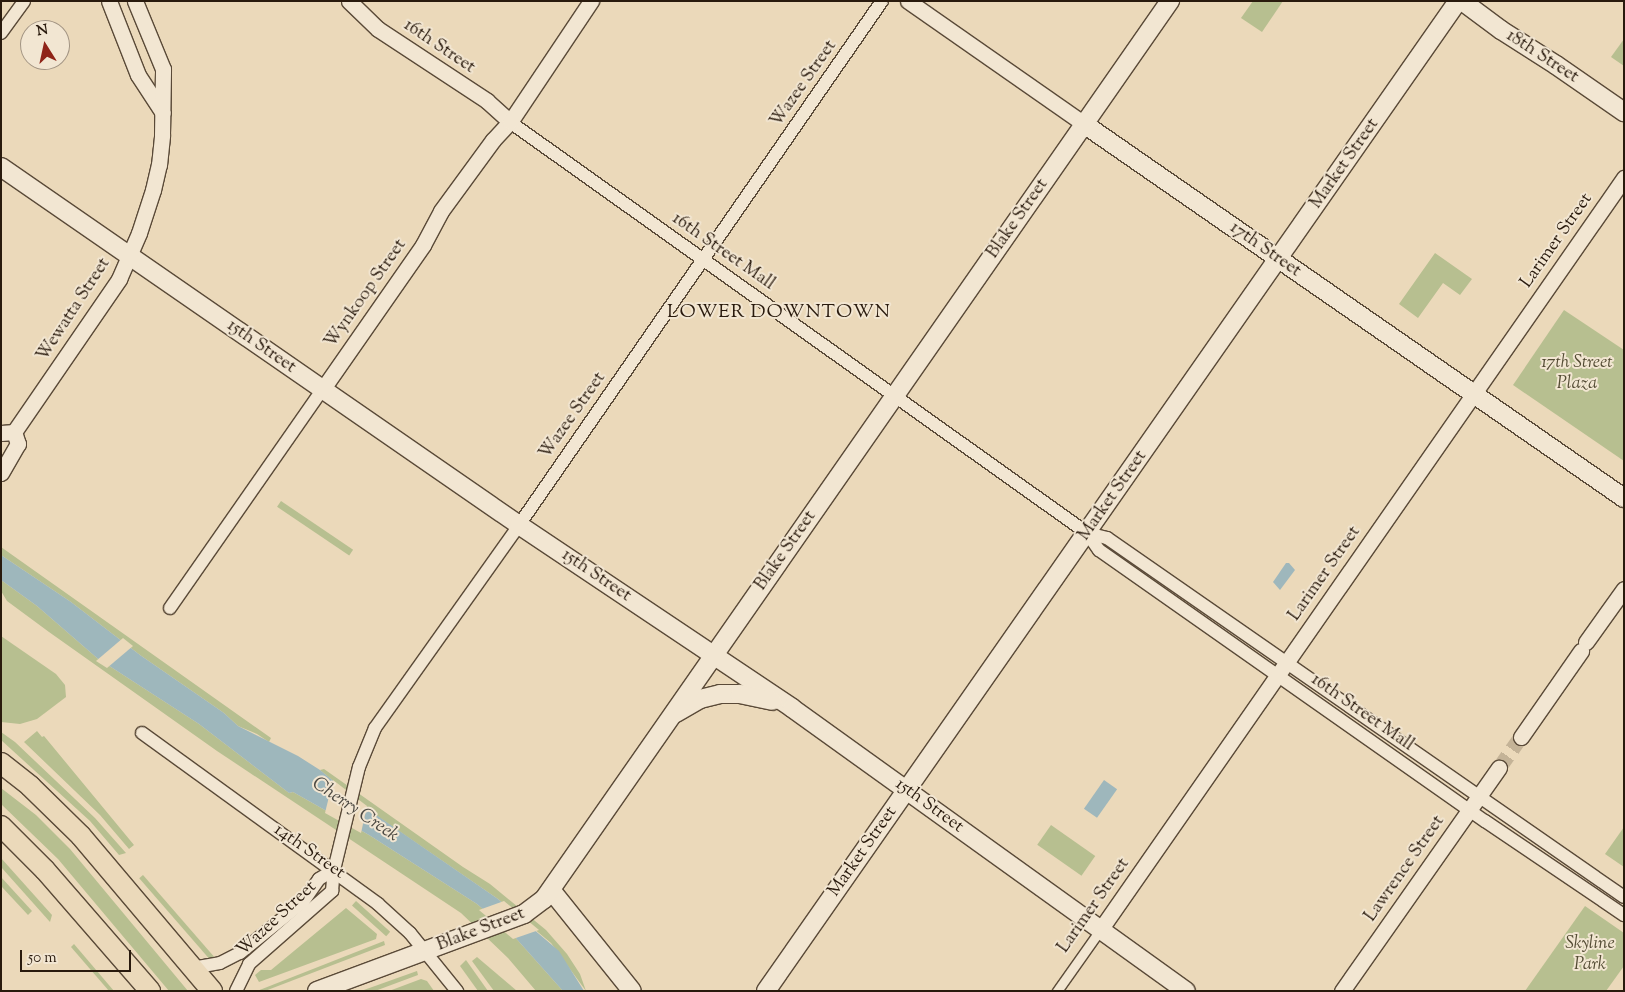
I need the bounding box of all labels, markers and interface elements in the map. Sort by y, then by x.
street label: 16th Street [399,15,479,79]
north arrow [20,20,70,70]
text: N [35,20,50,42]
street label: 18th Street [1502,26,1582,88]
street label: Wazee Street [766,36,842,132]
street label: Market Street [1306,115,1384,213]
street label: Blake Street [983,175,1053,263]
street label: Larimer Street [1516,189,1598,293]
street label: 16th Street Mall [667,209,779,295]
street label: 17th Street [1225,218,1305,282]
street label: Wynkoop Street [320,235,412,353]
street label: Wewatta Street [33,254,115,366]
district label: LOWER DOWNTOWN [665,302,893,324]
street label: 15th Street [222,315,300,379]
park label: 17th Street Plaza [1541,353,1613,396]
street label: Wazee Street [535,368,611,464]
street label: Market Street [1074,447,1152,545]
street label: Blake Street [751,507,821,595]
street label: Larimer Street [1284,522,1366,626]
street label: 15th Street [557,545,635,607]
street label: 16th Street Mall [1306,670,1418,756]
water label: Cherry Creek [307,773,403,847]
street label: 15th Street [891,774,967,838]
street label: Market Street [824,803,902,901]
street label: Lawrence Street [1360,812,1450,926]
street label: 14th Street [269,820,349,884]
street label: Larimer Street [1053,854,1135,958]
street label: Wazee Street [233,877,321,961]
street label: Blake Street [434,903,528,957]
park label: Skyline Park [1565,934,1615,976]
scale bar [22,940,134,972]
text: 50 m [28,948,57,969]

